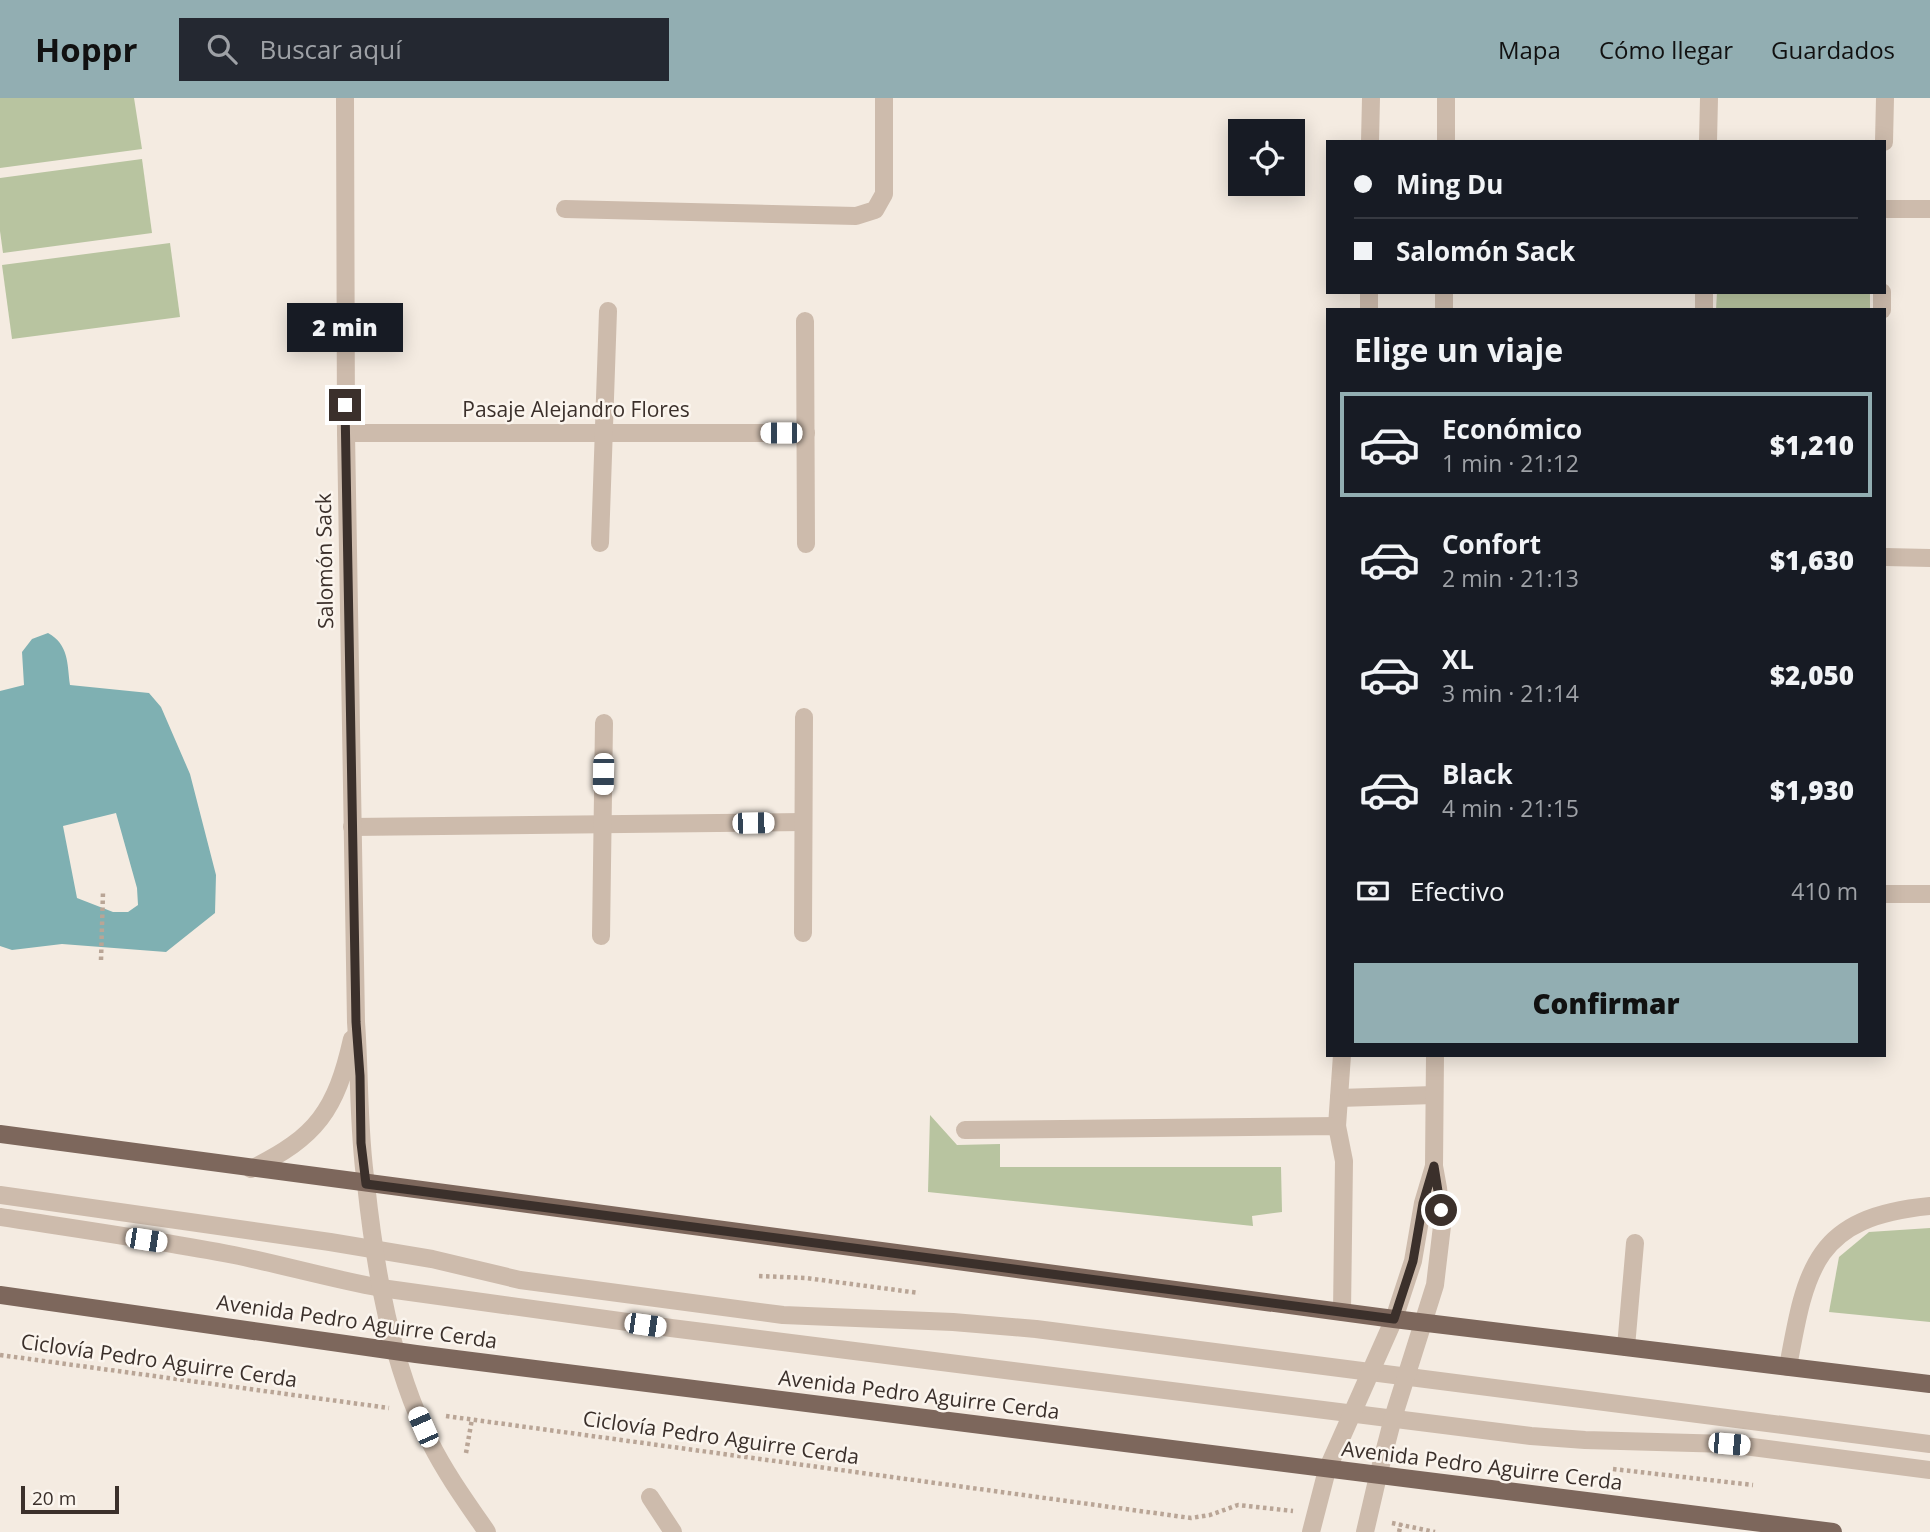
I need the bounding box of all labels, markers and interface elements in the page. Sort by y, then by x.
search box [179,18,669,81]
text: Hoppr [35,27,137,72]
icon: search [203,30,241,68]
text: Buscar aquí [259,31,402,67]
text: Mapa [1498,33,1561,66]
text: Cómo llegar [1599,33,1733,66]
text: Guardados [1771,33,1895,66]
map controls [1228,119,1305,196]
button: locate [1228,119,1305,196]
text: Ming Du [1396,166,1503,202]
text: Salomón Sack [1396,233,1575,269]
callout: 2 min [287,303,403,352]
text: 2 min [312,311,378,343]
text: Elige un viaje [1354,328,1563,371]
route end [329,389,361,421]
street label: Pasaje Alejandro Flores [462,395,690,423]
text: Económico [1442,411,1582,447]
icon: car [1358,413,1421,476]
car [761,423,803,444]
text: $1,210 [1770,427,1854,463]
text: 1 min · 21:12 [1442,447,1579,479]
street label: Salomón Sack [309,493,339,629]
text: Confort [1442,526,1541,562]
icon: car [1358,528,1421,591]
text: $1,630 [1770,542,1854,578]
text: 2 min · 21:13 [1442,562,1579,594]
text: XL [1442,641,1474,677]
icon: car [1358,643,1421,706]
text: $2,050 [1770,657,1854,693]
text: 3 min · 21:14 [1442,677,1579,709]
car [593,753,614,795]
text: Black [1442,756,1513,792]
icon: car [1358,758,1421,821]
text: $1,930 [1770,772,1854,808]
text: 4 min · 21:15 [1442,792,1579,824]
car [732,812,775,834]
icon: cash [1354,872,1392,910]
text: Efectivo [1410,873,1505,909]
text: 410 m [1791,875,1858,907]
button: Confirmar [1354,963,1858,1043]
route start [1425,1194,1457,1226]
car [124,1226,169,1254]
street label: Avenida Pedro Aguirre Cerda [215,1287,499,1355]
car [623,1312,668,1338]
street label: Ciclovía Pedro Aguirre Cerda [19,1327,299,1393]
street label: Avenida Pedro Aguirre Cerda [777,1363,1061,1425]
car [405,1404,442,1450]
street label: Ciclovía Pedro Aguirre Cerda [581,1404,861,1470]
car [1708,1432,1751,1456]
street label: Avenida Pedro Aguirre Cerda [1340,1434,1624,1496]
scale bar [21,1483,119,1515]
text: 20 m [32,1485,76,1511]

